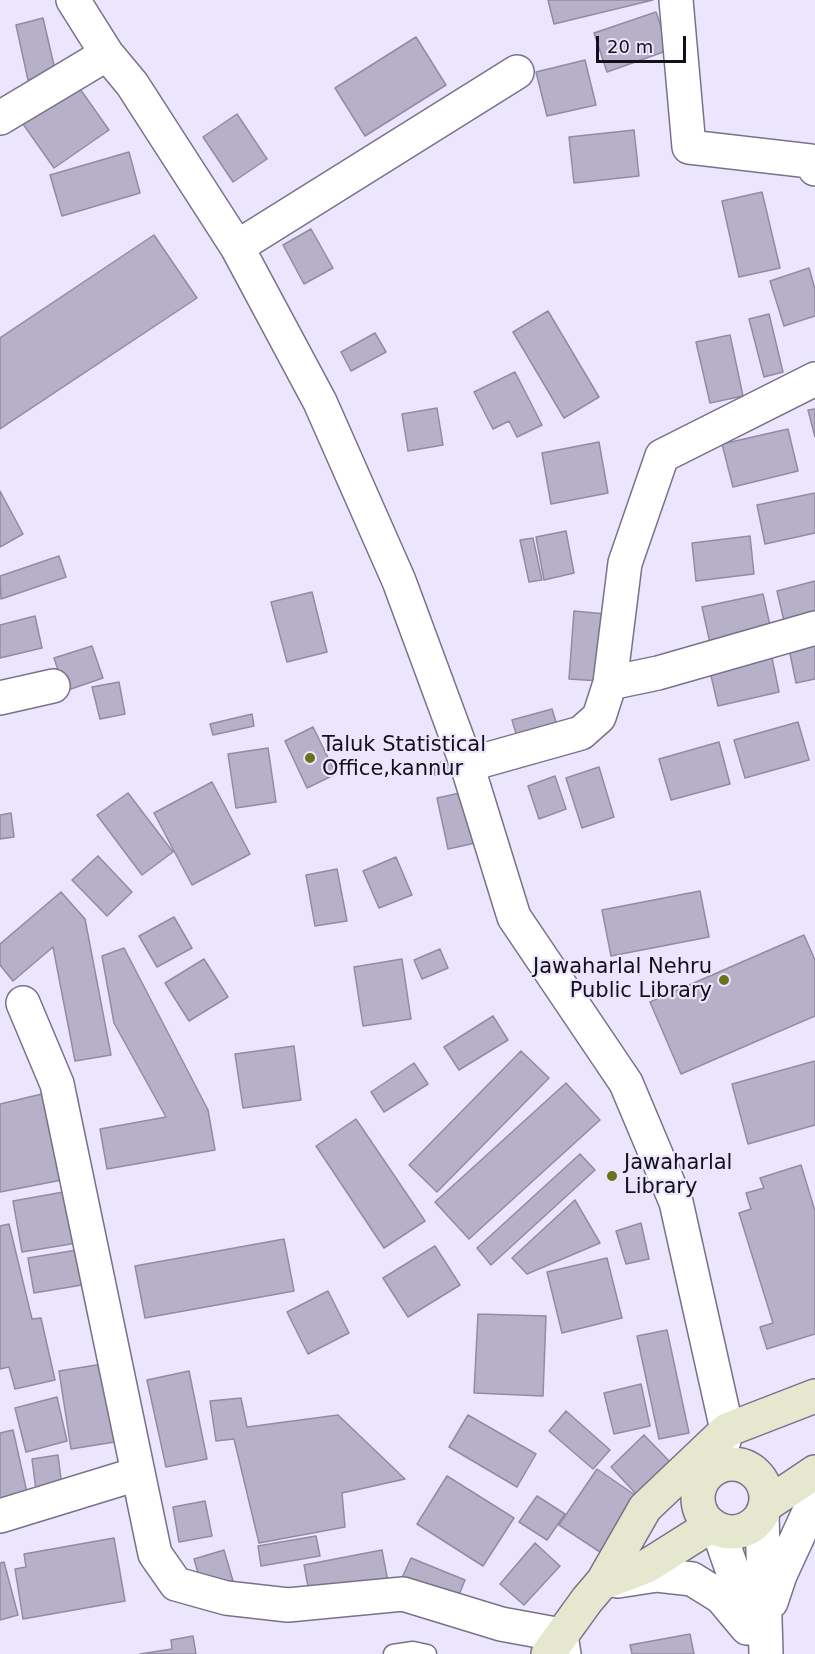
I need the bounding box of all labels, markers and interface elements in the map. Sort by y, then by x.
scale bar [599,24,689,62]
text: 20 m [607,36,653,57]
place label: Taluk Statistical Office,kannur [322,733,486,783]
marker: Taluk Statistical Office,kannur [303,751,317,765]
place label: Jawaharlal Nehru Public Library [533,955,712,1005]
marker: Jawaharlal Nehru Public Library [717,973,731,987]
place label: Jawaharlal Library [624,1151,732,1201]
marker: Jawaharlal Library [605,1169,619,1183]

